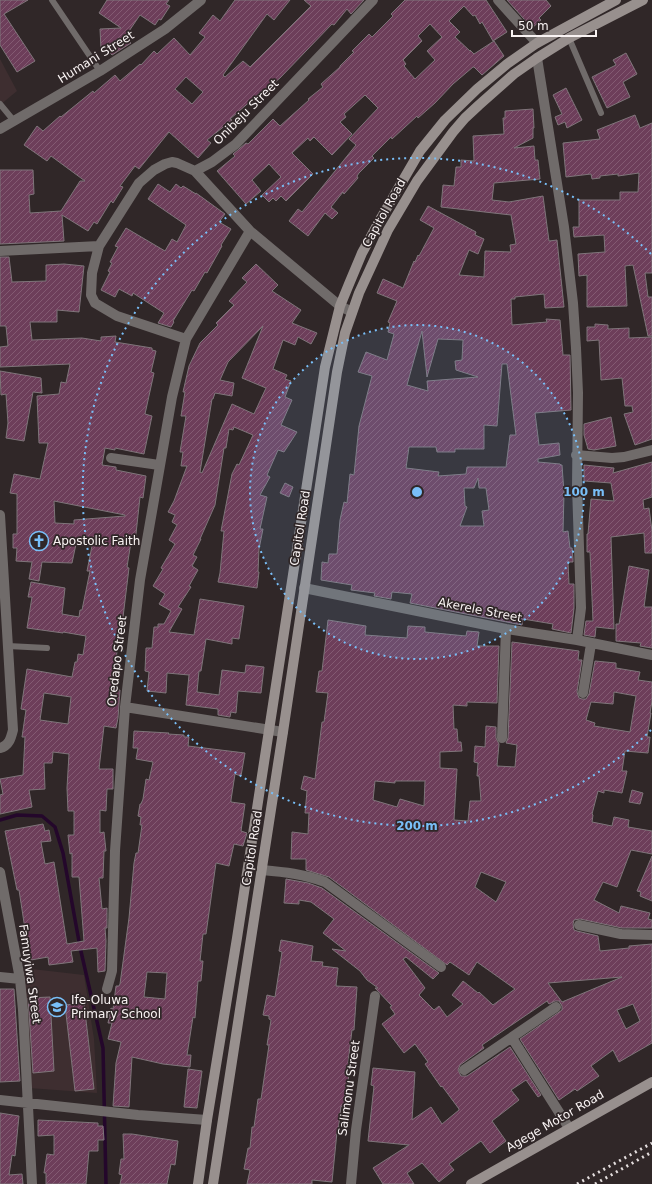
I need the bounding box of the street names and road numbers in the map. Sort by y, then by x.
street label: Humani Street [55,28,137,86]
street label: Onibeju Street [210,76,282,148]
street label: Capitol Road [359,176,409,250]
street label: Capitol Road [287,489,313,567]
street label: Akerele Street [437,595,523,625]
street label: Oredapo Street [104,614,130,707]
street label: Capitol Road [239,809,265,887]
street label: Famuyiwa Street [16,923,44,1025]
street label: Salimonu Street [335,1039,363,1137]
street label: Agege Motor Road [504,1087,606,1155]

